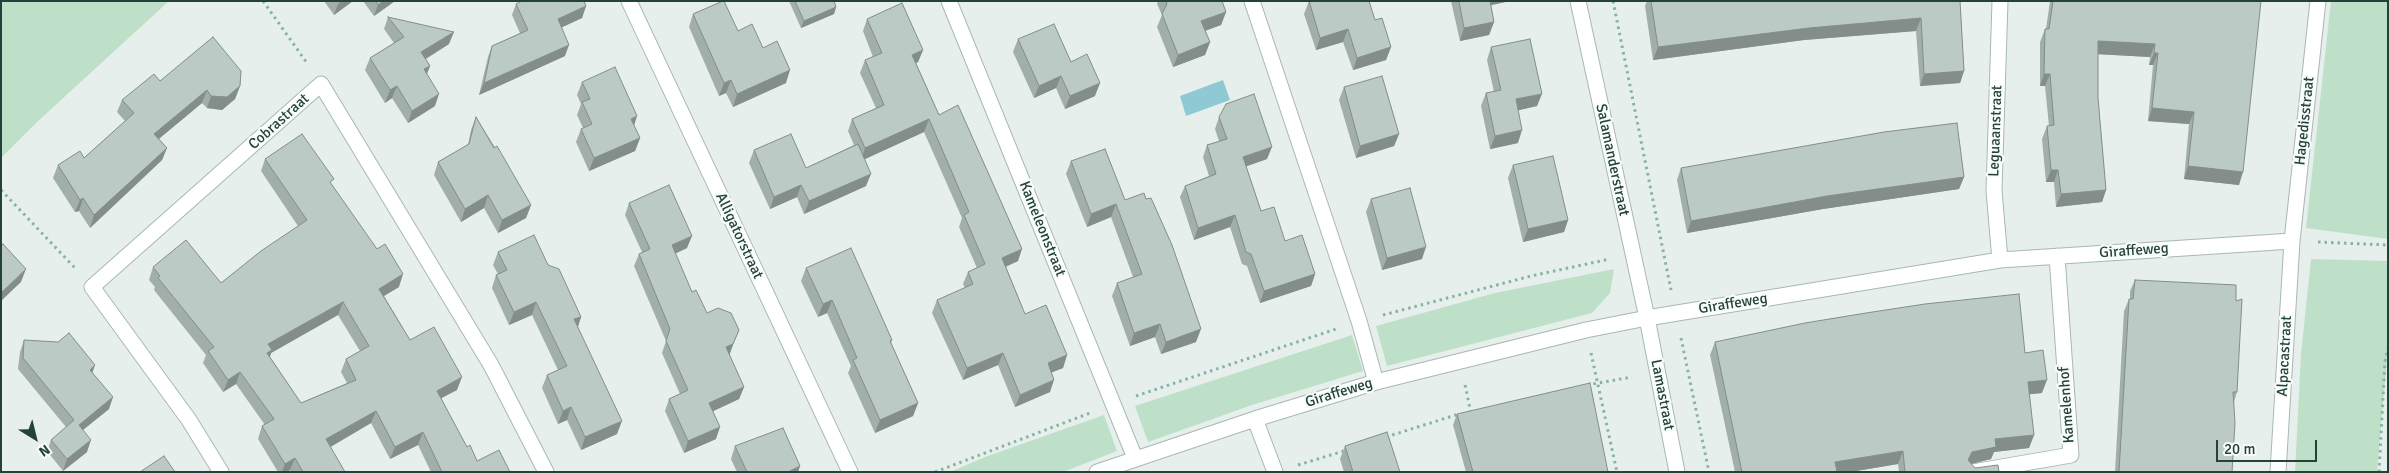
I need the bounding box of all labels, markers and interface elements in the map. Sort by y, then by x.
street label: Hagedisstraat [2291,76,2319,166]
street label: Leguaanstraat [1985,85,2007,177]
street label: Cobrastraat [245,90,313,154]
street label: Salamanderstraat [1591,102,1633,218]
street label: Kameleonstraat [1015,179,1069,279]
street label: Alligatorstraat [711,190,767,282]
street label: Giraffeweg [2099,240,2169,262]
street label: Giraffeweg [1697,290,1769,318]
street label: Alpacastraat [2274,315,2296,397]
street label: Lamastraat [1646,358,1678,432]
street label: Kamelenhof [2055,366,2079,444]
street label: Giraffeweg [1303,374,1375,412]
north arrow [10,413,60,463]
scale bar [2219,430,2320,462]
text: 20 m [2224,440,2255,458]
text: N [35,441,53,460]

